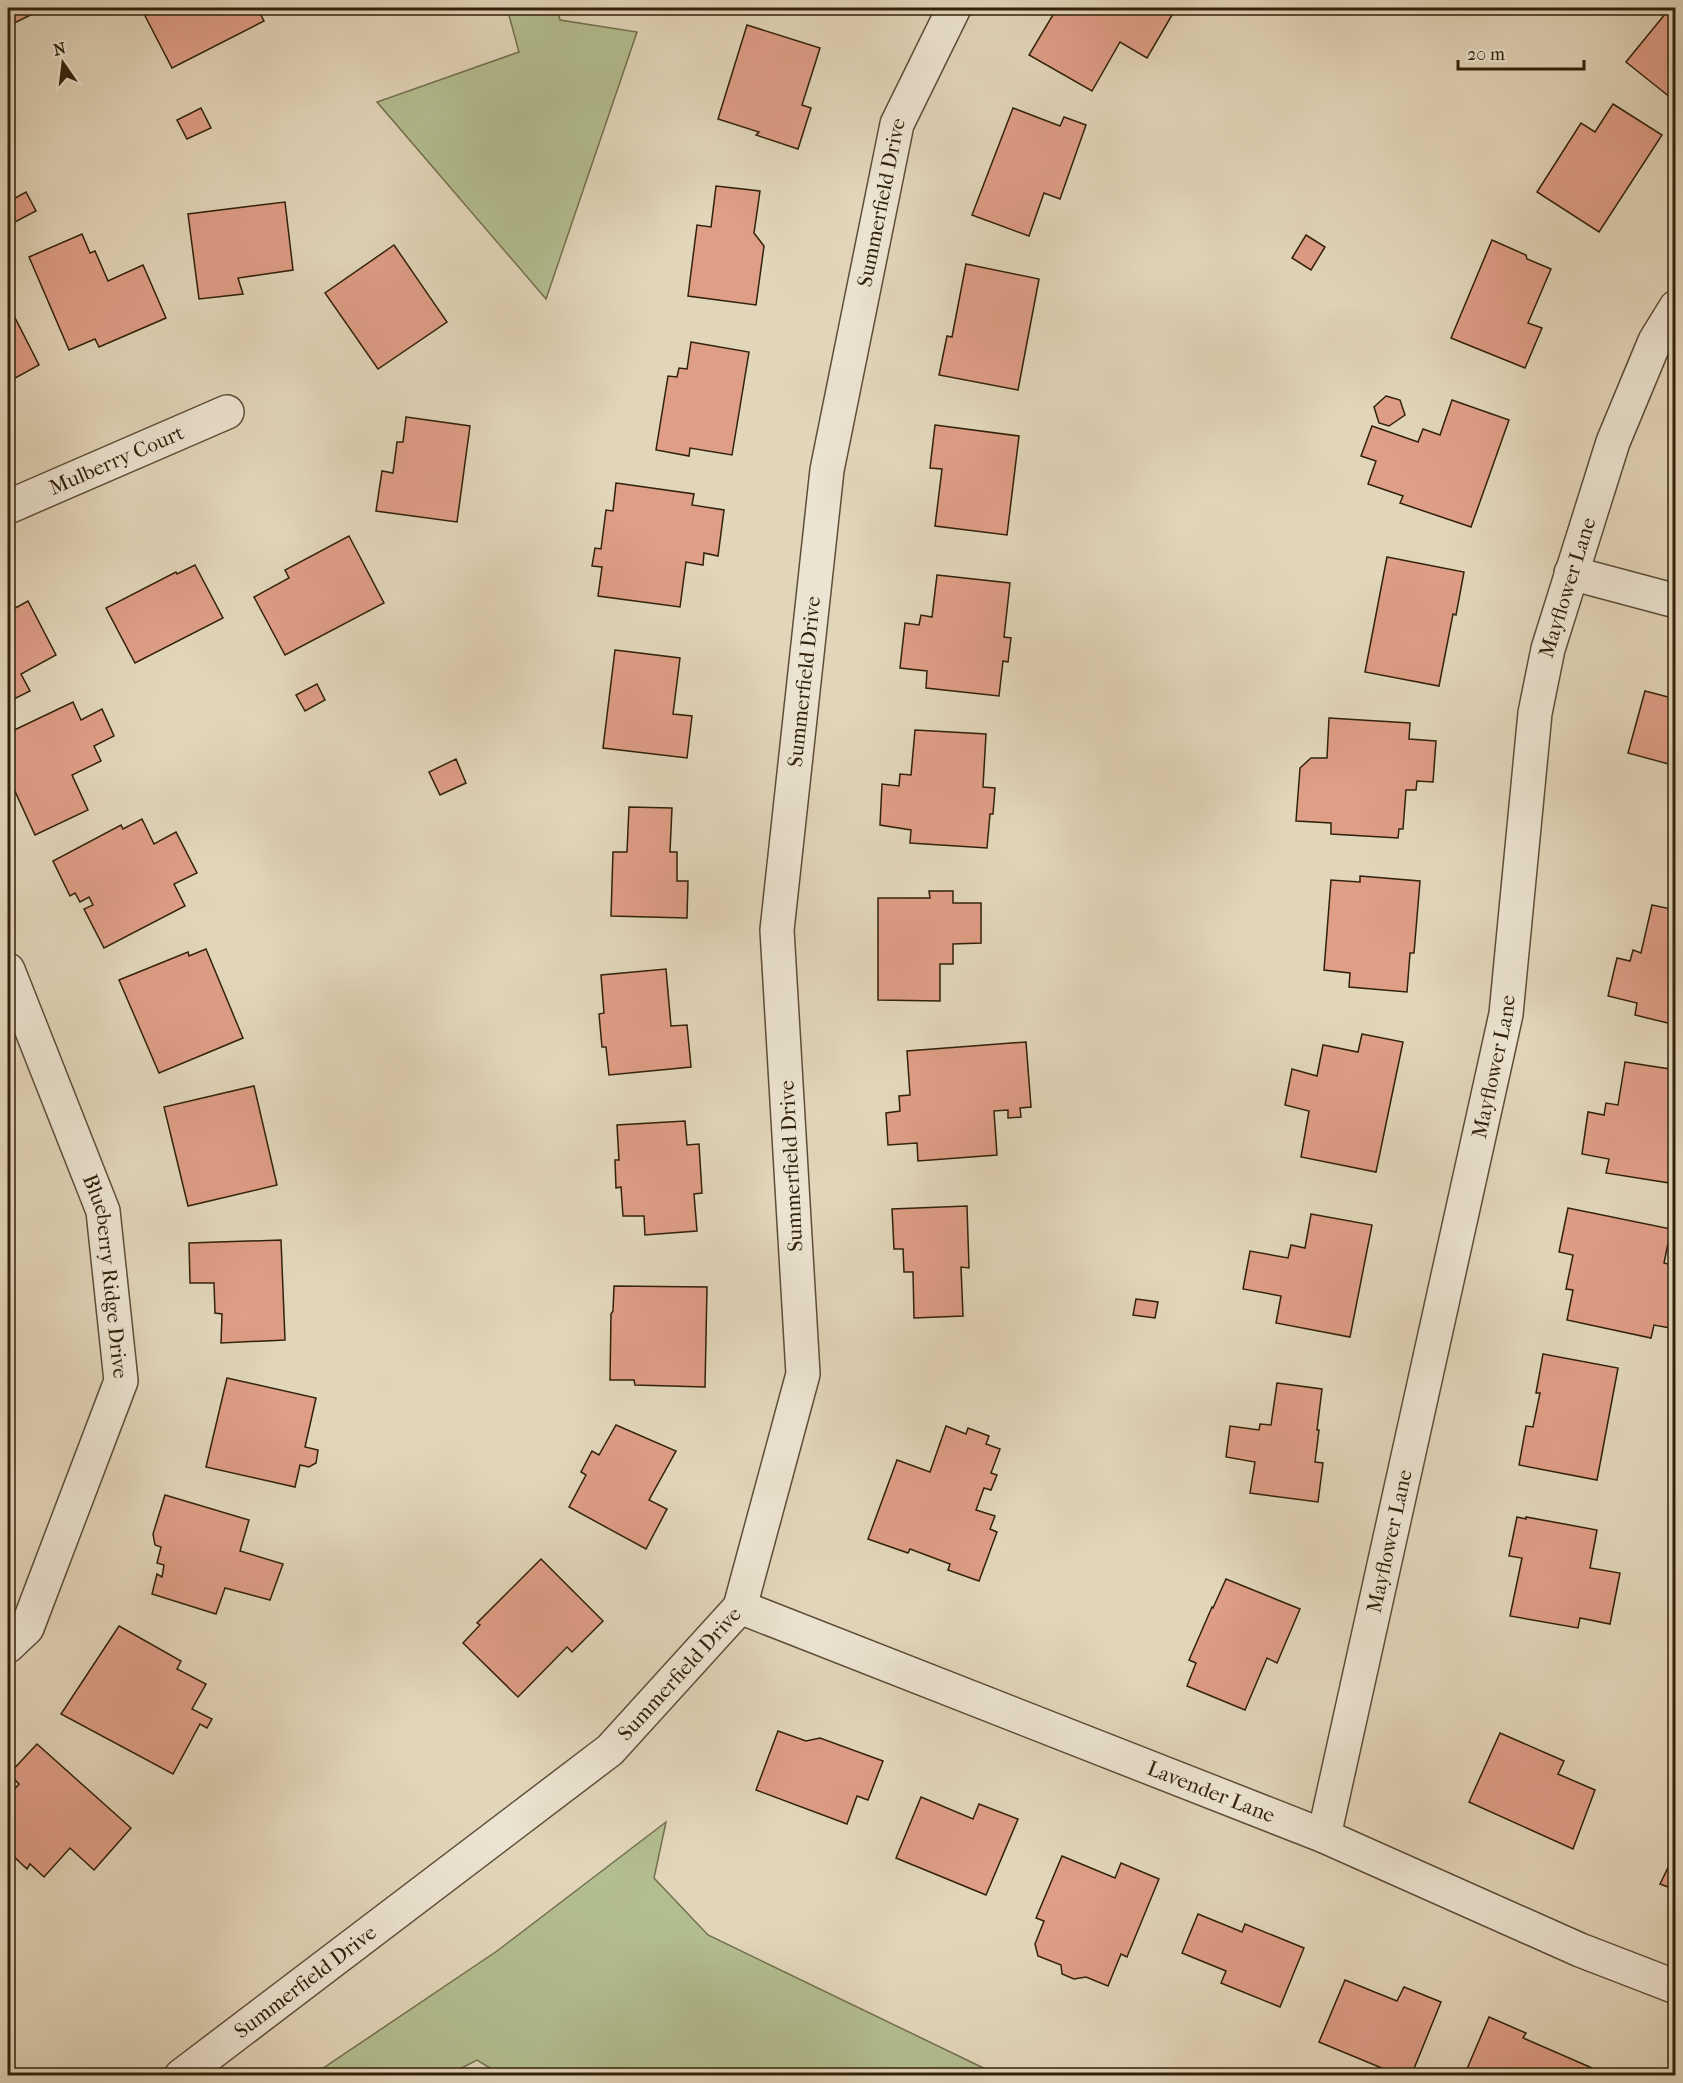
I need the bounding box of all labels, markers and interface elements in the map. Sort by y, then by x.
north arrow [33,33,93,93]
scale bar [1458,33,1584,71]
text: N [51,38,69,60]
text: 20 m [1467,44,1505,65]
street label: Summerfield Drive [852,113,910,289]
street label: Mulberry Court [45,420,188,500]
street label: Mayflower Lane [1534,514,1601,661]
street label: Summerfield Drive [783,595,825,768]
street label: Mayflower Lane [1467,994,1520,1141]
street label: Summerfield Drive [775,1080,807,1252]
street label: Blueberry Ridge Drive [78,1171,133,1380]
street label: Mayflower Lane [1362,1467,1417,1615]
street label: Summerfield Drive [613,1602,746,1745]
street label: Lavender Lane [1144,1756,1278,1828]
street label: Summerfield Drive [230,1920,381,2043]

